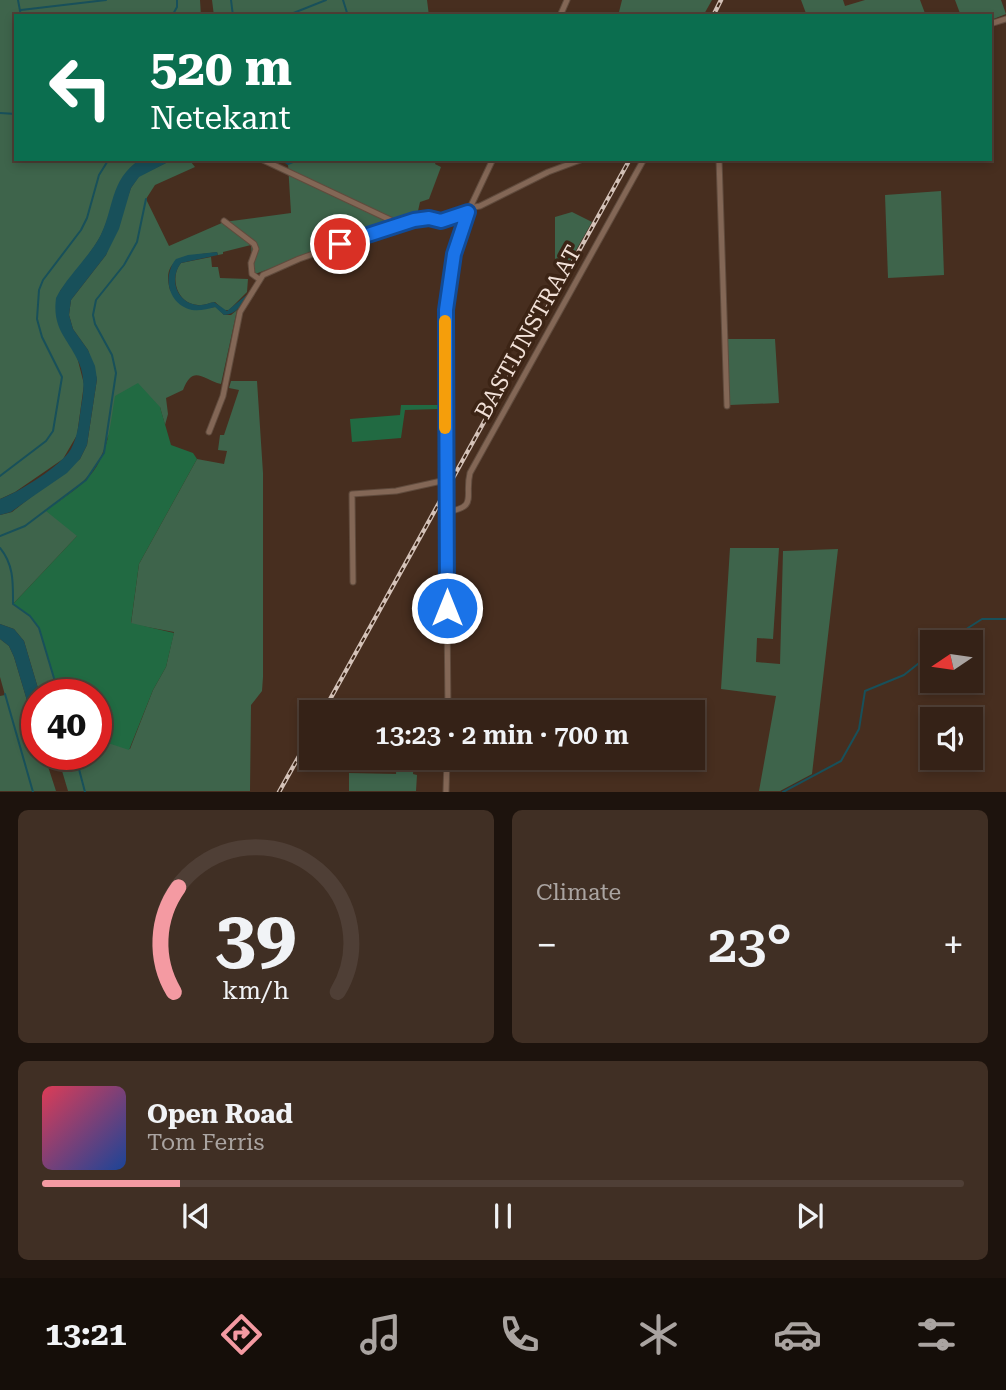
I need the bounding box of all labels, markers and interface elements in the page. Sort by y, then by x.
text: 520 m [150,40,292,97]
icon: left [35,42,126,133]
text: Netekant [150,99,291,137]
pin [310,214,370,274]
icon: arrive [321,225,359,263]
street label: BASTIJNSTRAAT [470,241,587,424]
position arrow [410,571,484,645]
north arrow [920,630,984,693]
map controls [920,630,983,770]
speed limit sign: 40 [21,679,112,770]
button: sound [920,707,983,770]
text: 13:23 · 2 min · 700 m [375,720,629,750]
text: Climate [536,879,621,906]
text: 39 [215,896,297,981]
text: 23° [708,914,792,975]
text: − [536,923,557,967]
text: + [943,923,964,967]
text: km/h [223,976,289,1005]
text: Open Road [147,1099,293,1129]
text: Tom Ferris [147,1129,264,1156]
icon: previous [177,1197,215,1235]
icon: pause [484,1197,522,1235]
icon: next [791,1197,829,1235]
icon: directions [217,1310,266,1359]
icon: music [356,1310,405,1359]
icon: phone [495,1310,544,1359]
icon: climate [634,1310,683,1359]
icon: car [773,1310,822,1359]
icon: filters [912,1310,961,1359]
text: 13:21 [45,1315,127,1353]

